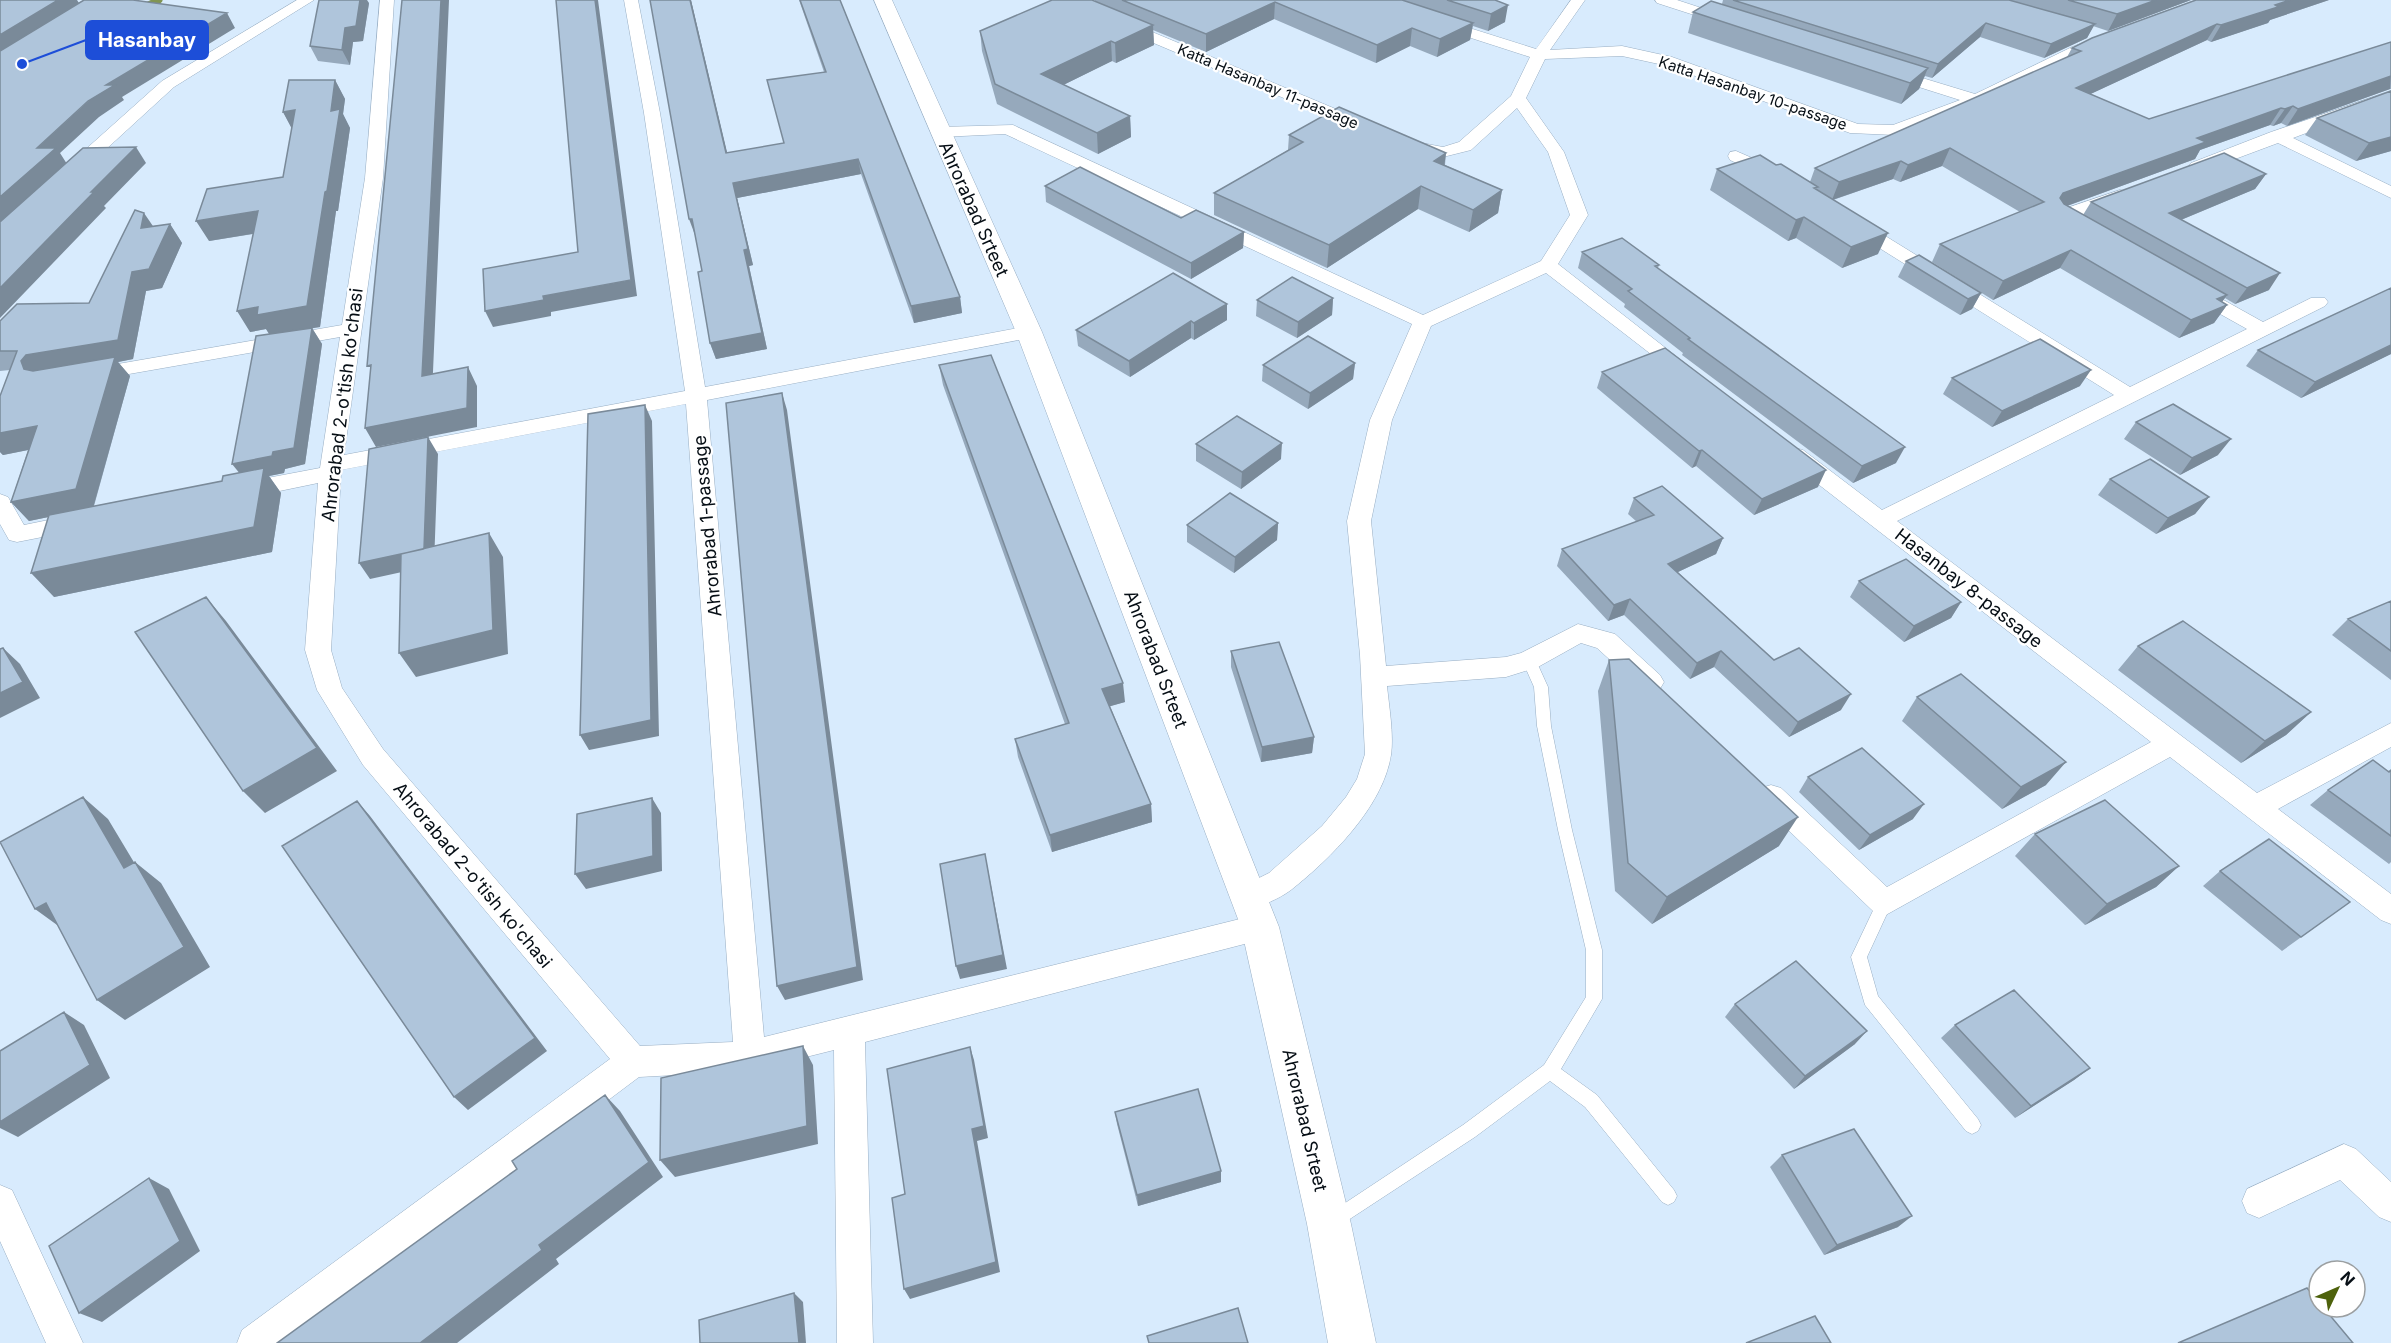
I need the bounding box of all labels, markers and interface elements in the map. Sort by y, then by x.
callout: Hasanbay [86,21,208,59]
text: Hasanbay [98,28,196,52]
street label: Katta Hasanbay 11-passage [1175,39,1361,133]
street label: Katta Hasanbay 10-passage [1656,52,1850,134]
street label: Ahrorabad Srteet [935,138,1013,280]
street label: Ahrorabad 2-o'tish ko'chasi [317,287,367,523]
street label: Ahrorabad 1-passage [689,434,725,618]
street label: Hasanbay 8-passage [1891,524,2047,652]
street label: Ahrorabad Srteet [1120,587,1192,731]
street label: Ahrorabad 2-o'tish ko'chasi [389,778,557,972]
street label: Ahrorabad Srteet [1278,1047,1332,1193]
north arrow [2307,1259,2367,1319]
text: N [2336,1267,2359,1290]

